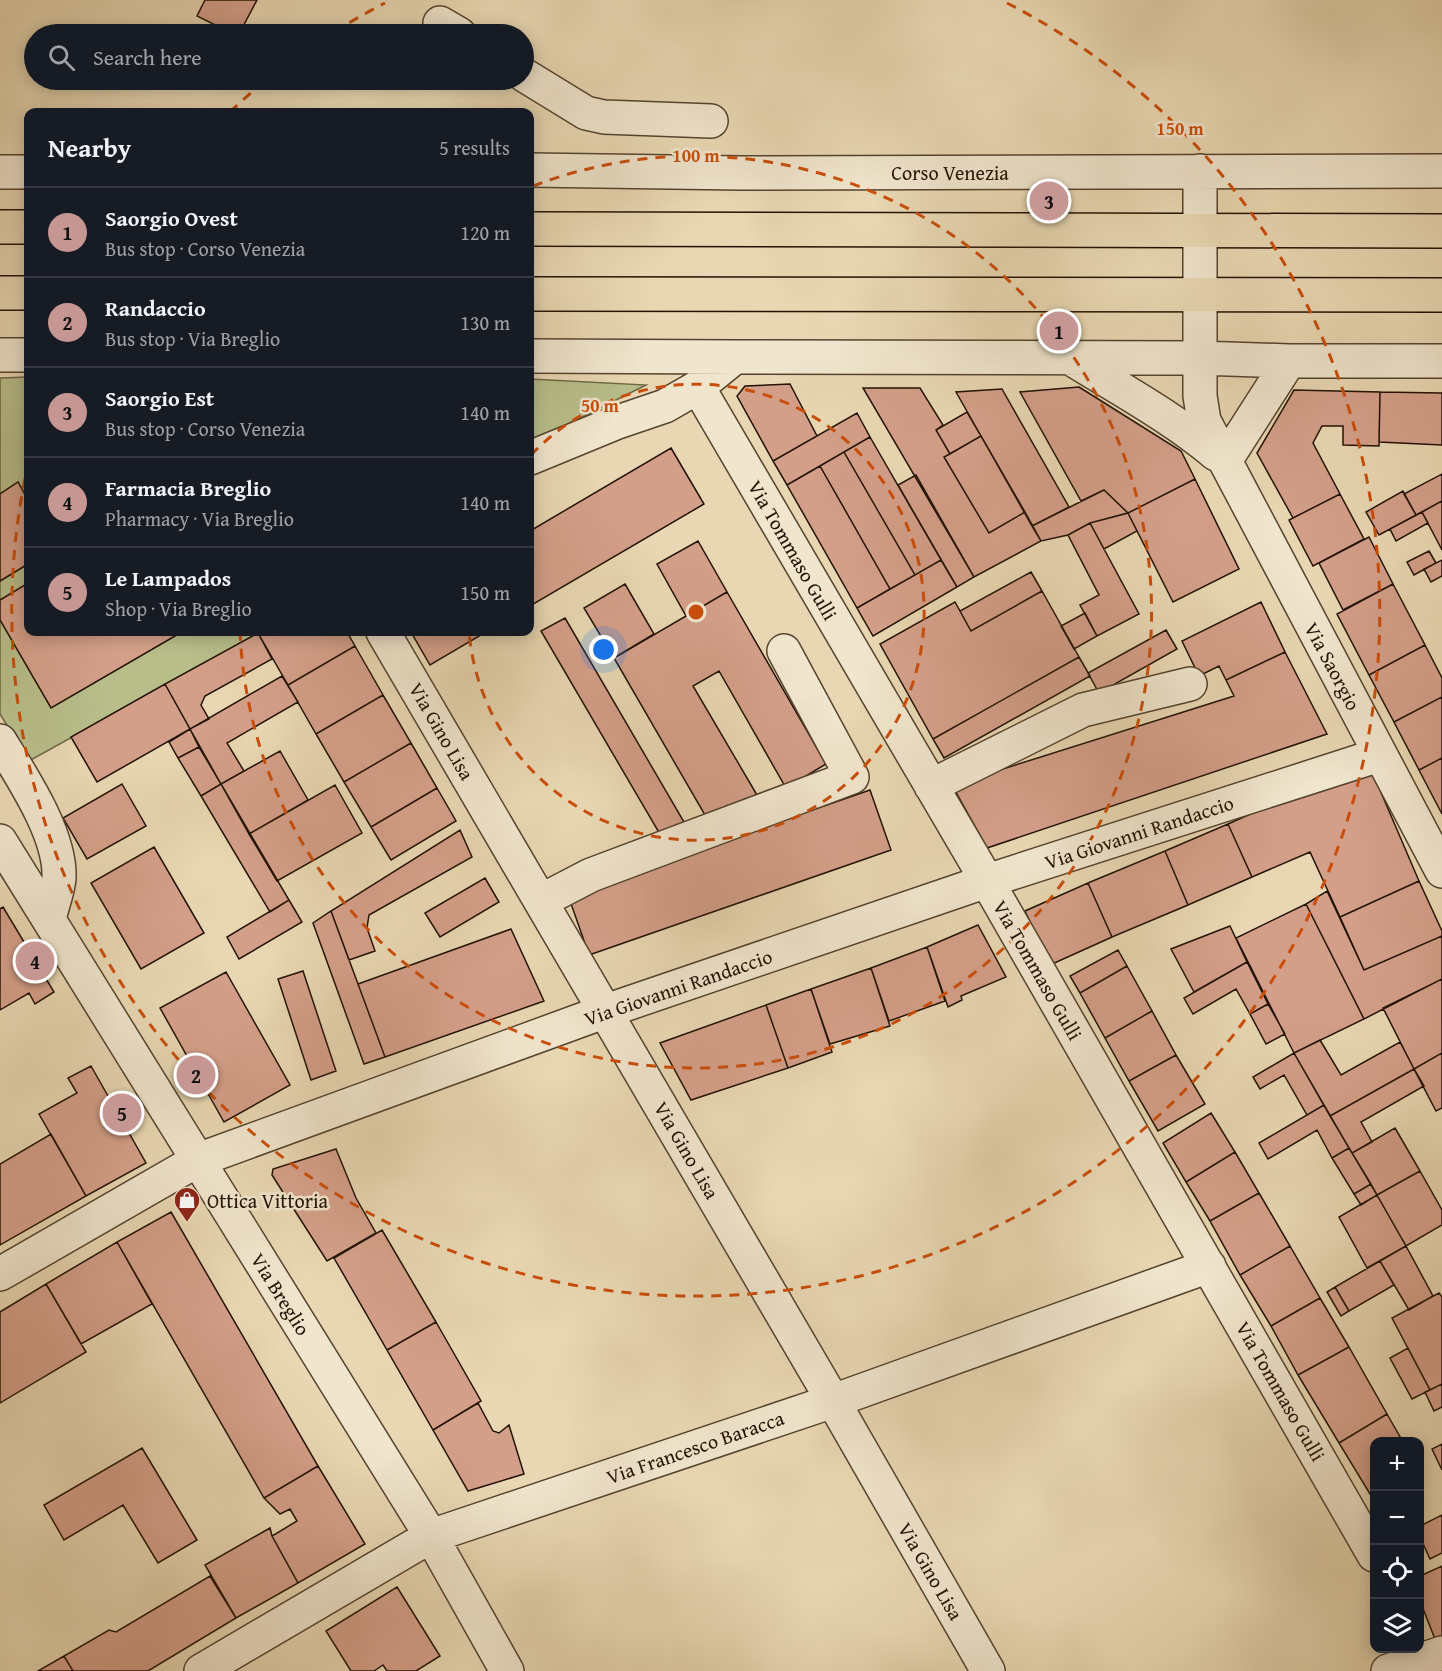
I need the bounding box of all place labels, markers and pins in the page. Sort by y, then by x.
pin: 3 [1030,178,1068,224]
pin: 1 [1040,308,1078,354]
centre of rings [686,602,706,622]
pin: 4 [15,938,54,984]
pin: 2 [176,1052,216,1098]
pin: 5 [102,1090,142,1136]
shop icon: Ottica Vittoria [172,1185,202,1223]
place label: Ottica Vittoria [207,1186,329,1215]

